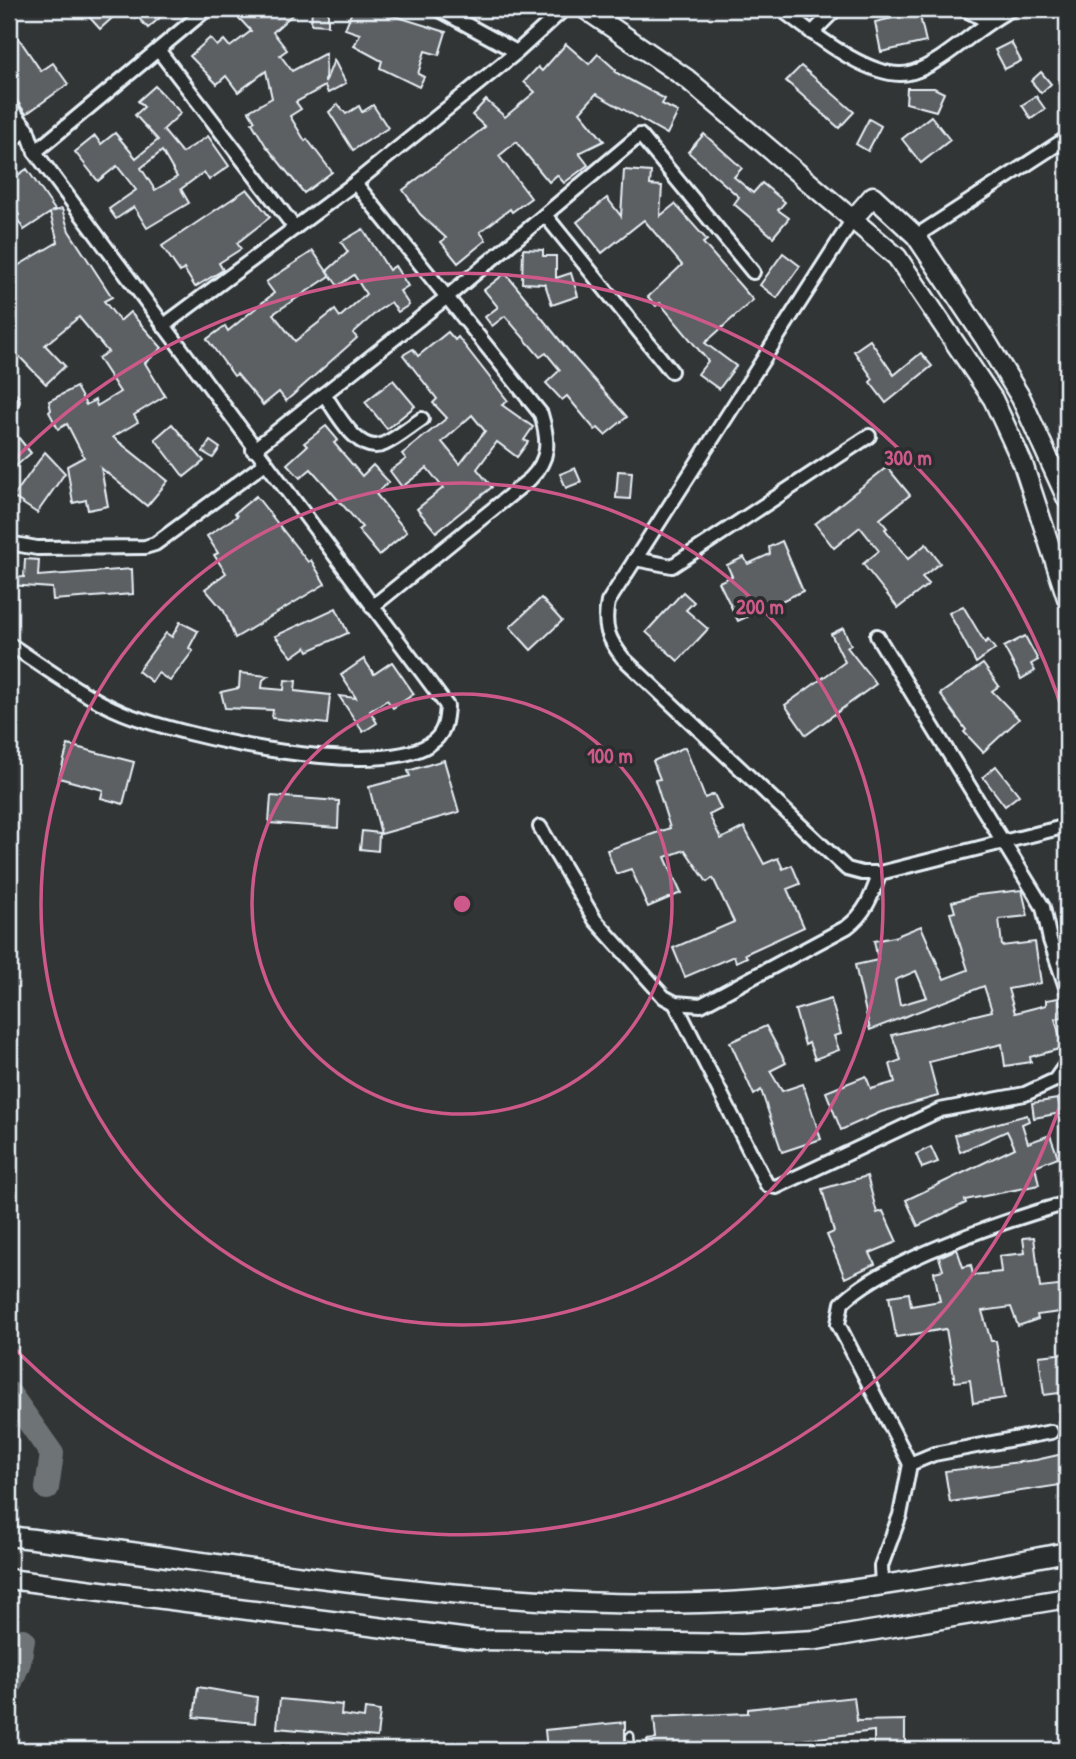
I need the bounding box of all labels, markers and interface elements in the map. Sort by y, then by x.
text: 300 m [884,443,932,472]
text: 200 m [736,592,784,621]
text: 100 m [587,741,633,770]
centre of rings [450,892,474,916]

